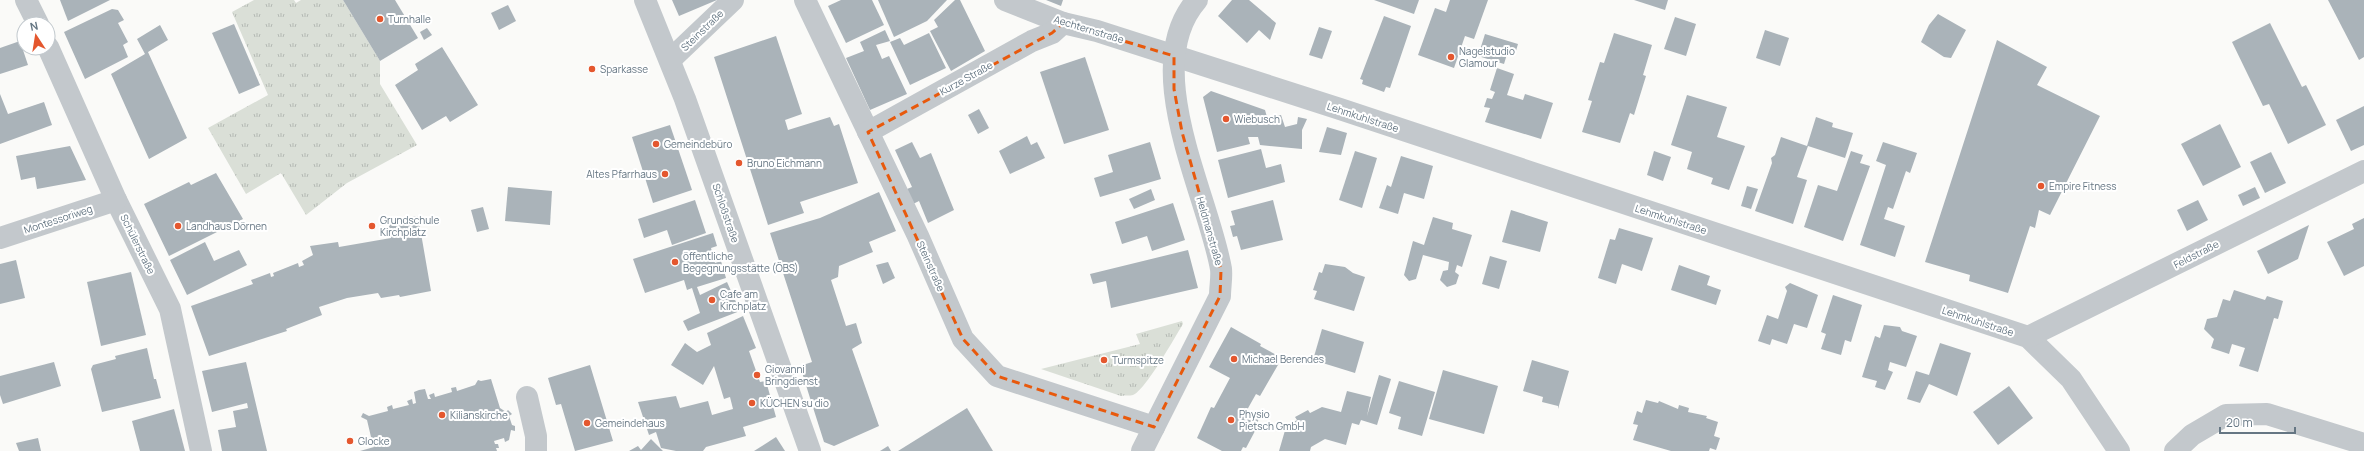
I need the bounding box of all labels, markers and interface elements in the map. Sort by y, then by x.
street label: Steinstraße [678,6,726,54]
place label: Turnhalle [388,12,431,26]
street label: Aechternstraße [1052,12,1126,46]
marker: Turnhalle [375,14,385,24]
north arrow [16,16,56,56]
text: N [28,18,39,34]
place label: Nagelstudio Glamour [1459,44,1515,70]
marker: Nagelstudio Glamour [1446,52,1456,62]
street label: Kurze Straße [937,58,995,98]
place label: Sparkasse [600,62,648,76]
marker: Sparkasse [587,64,597,74]
street label: Lehmkuhlstraße [1325,99,1401,135]
place label: Wiebusch [1234,112,1280,126]
marker: Wiebusch [1221,114,1231,124]
place label: Gemeindebüro [664,137,732,151]
marker: Gemeindebüro [651,139,661,149]
place label: Bruno Eichmann [747,156,822,170]
marker: Bruno Eichmann [734,158,744,168]
place label: Altes Pfarrhaus [586,167,657,181]
marker: Altes Pfarrhaus [660,169,670,179]
place label: Empire Fitness [2049,179,2116,193]
street label: Schloßstraße [709,181,743,245]
marker: Empire Fitness [2036,181,2046,191]
street label: Heldmanstraße [1193,195,1227,267]
street label: Montessoriweg [22,201,94,237]
street label: Lehmkuhlstraße [1633,201,1709,237]
street label: Schülerstraße [117,212,159,277]
place label: Grundschule Kirchplatz [380,213,439,239]
place label: Landhaus Dörnen [186,219,267,233]
marker: Landhaus Dörnen [173,221,183,231]
marker: Grundschule Kirchplatz [367,221,377,231]
street label: Feldstraße [2171,237,2221,271]
street label: Steinstraße [914,238,948,294]
place label: öffentliche Begegnungsstätte (ÖBS) [683,249,799,275]
marker: öffentliche Begegnungsstätte (ÖBS) [670,257,680,267]
place label: Cafe am Kirchplatz [720,287,766,313]
marker: Cafe am Kirchplatz [707,295,717,305]
street label: Lehmkuhlstraße [1940,303,2016,339]
place label: Michael Berendes [1242,352,1324,366]
place label: Turmspitze [1112,353,1164,367]
marker: Michael Berendes [1229,354,1239,364]
marker: Turmspitze [1099,355,1109,365]
place label: Giovanni Bringdienst [765,362,818,388]
marker: Giovanni Bringdienst [752,370,762,380]
place label: KÜCHEN su dio [760,396,829,410]
marker: KÜCHEN su dio [747,398,757,408]
place label: Physio Pietsch GmbH [1239,407,1304,433]
place label: Kilianskirche [450,408,508,422]
scale bar [2220,409,2295,435]
marker: Kilianskirche [437,410,447,420]
text: 20 m [2226,414,2253,431]
marker: Physio Pietsch GmbH [1226,415,1236,425]
place label: Gemeindehaus [595,416,665,430]
marker: Gemeindehaus [582,418,592,428]
place label: Glocke [358,434,390,448]
marker: Glocke [345,436,355,446]

